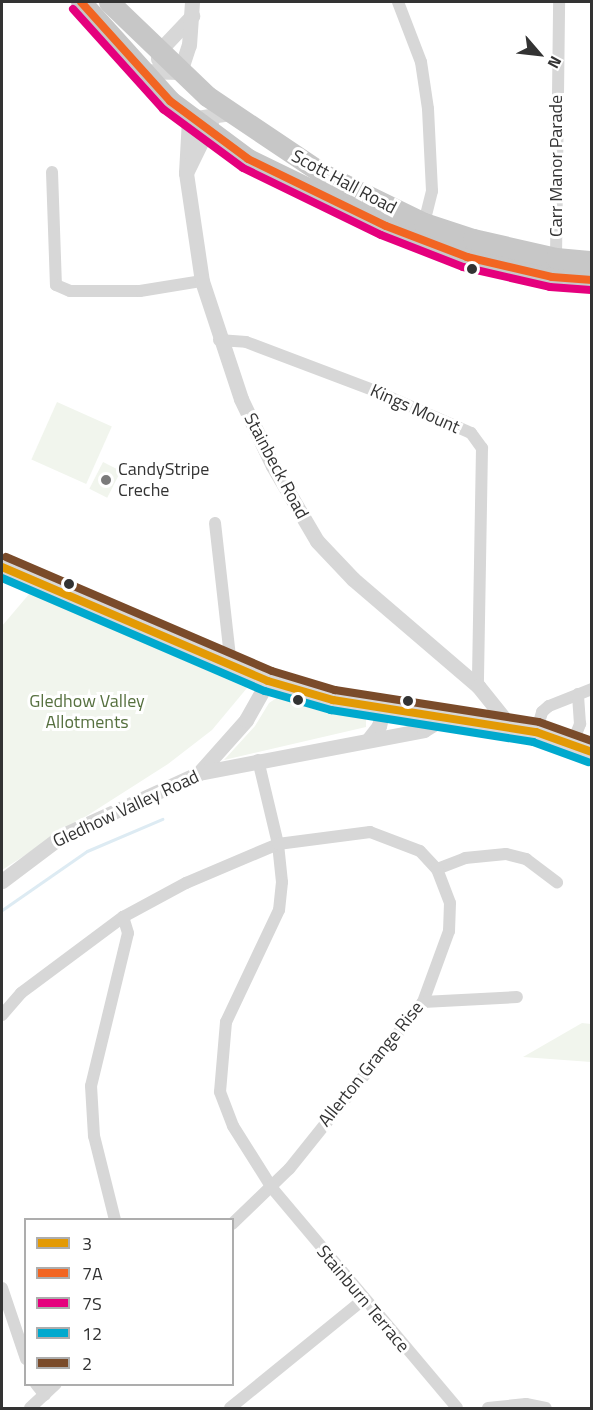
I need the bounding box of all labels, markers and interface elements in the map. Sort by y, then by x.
north arrow [509,24,569,84]
text: N [542,52,568,73]
street label: Carr Manor Parade [545,95,567,237]
street label: Scott Hall Road [288,145,400,219]
unlabelled marker [466,263,478,275]
street label: Kings Mount [367,380,463,438]
street label: Stainbeck Road [239,409,313,523]
place label: CandyStripe Creche [118,459,209,502]
marker: CandyStripe Creche [99,473,113,487]
unlabelled marker [63,578,75,590]
park label: Gledhow Valley Allotments [29,691,145,734]
unlabelled marker [292,694,304,706]
unlabelled marker [402,695,414,707]
street label: Gledhow Valley Road [50,766,202,852]
street label: Allerton Grange Rise [314,997,428,1131]
legend [24,1218,234,1386]
text: 3 [82,1230,92,1257]
street label: Stainburn Terrace [312,1241,414,1357]
text: 7A [82,1260,103,1287]
text: 7S [82,1290,102,1317]
text: 12 [82,1320,102,1347]
text: 2 [82,1350,92,1377]

